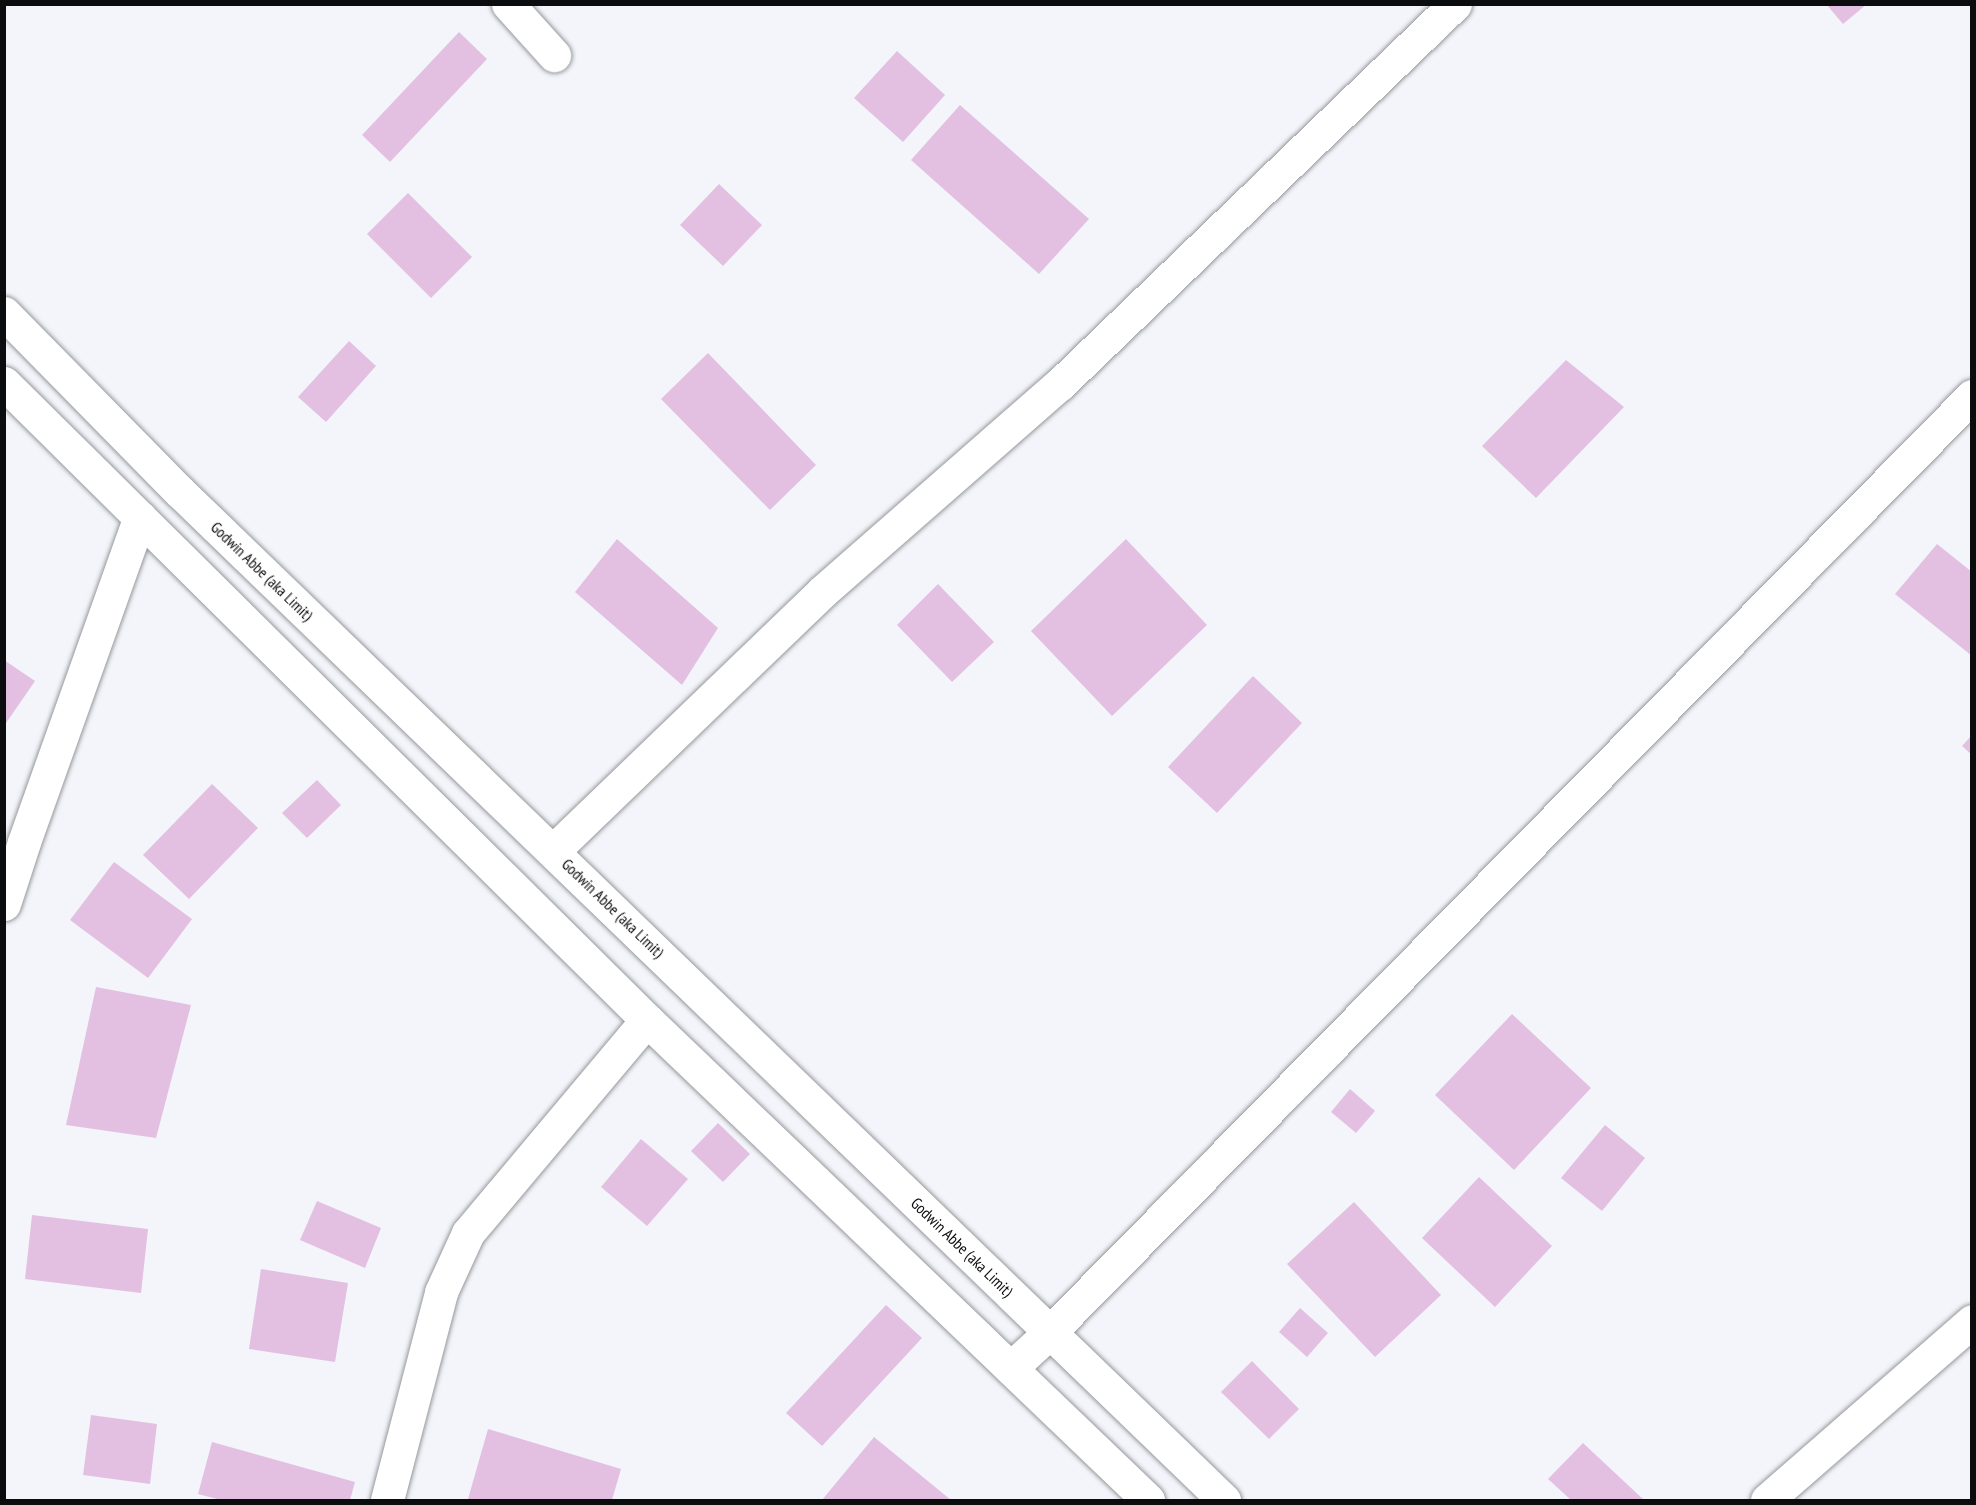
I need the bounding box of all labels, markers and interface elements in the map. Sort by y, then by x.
street label: Godwin Abbe (aka Limit) [207,517,317,625]
street label: Godwin Abbe (aka Limit) [558,854,668,962]
street label: Godwin Abbe (aka Limit) [907,1193,1017,1301]

